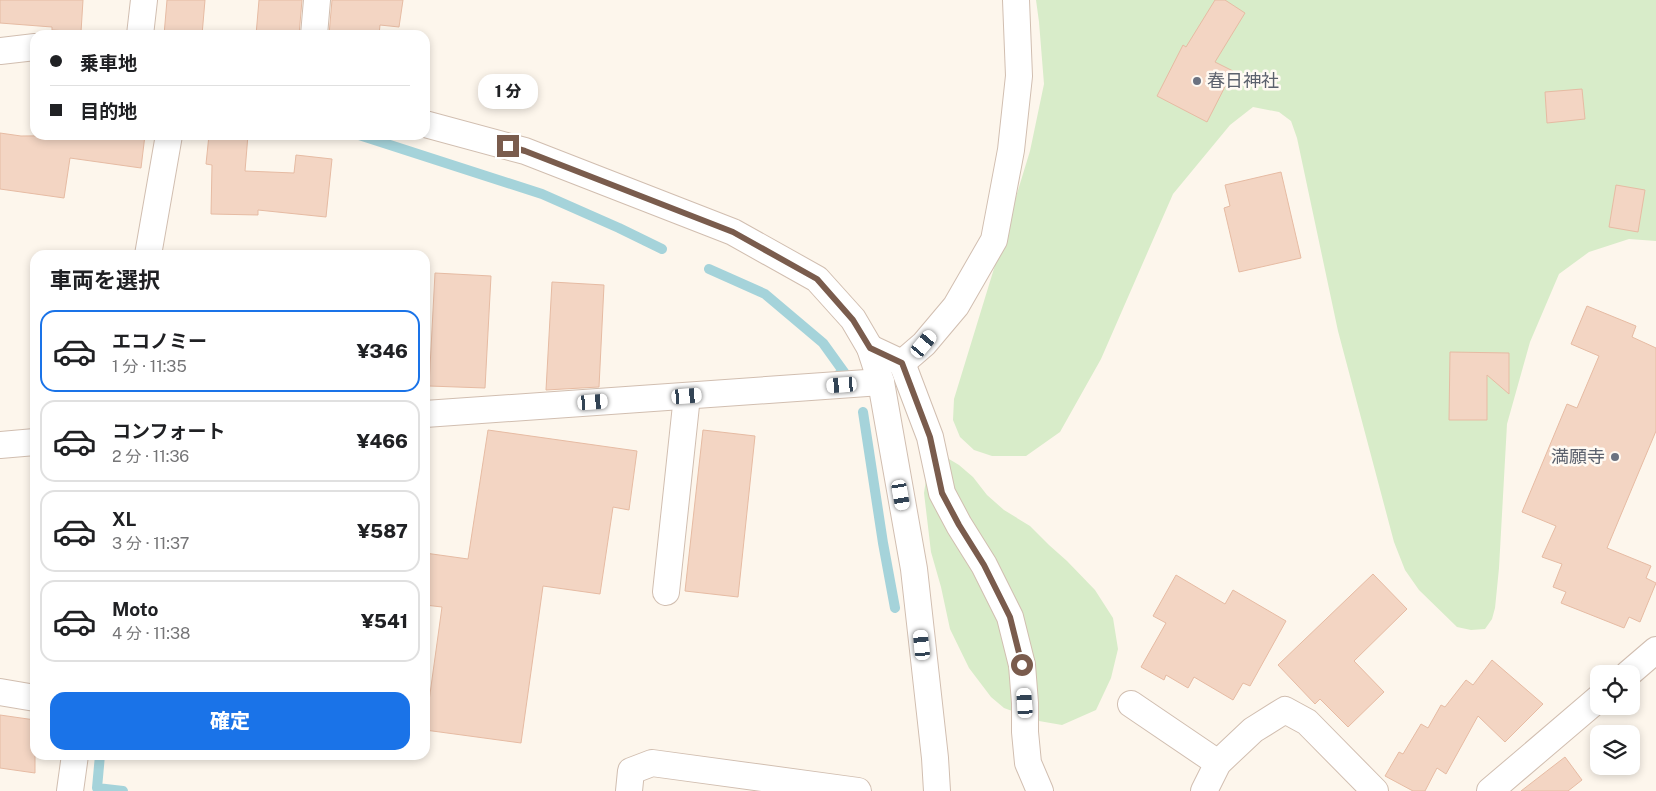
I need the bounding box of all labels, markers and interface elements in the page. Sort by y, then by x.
text: 乗車地 [80,52,137,74]
place label: 春日神社 [1207,70,1279,91]
callout: 1 分 [478,74,538,108]
marker: 春日神社 [1191,75,1203,87]
text: 1 分 [495,82,521,101]
text: 目的地 [80,100,137,122]
route end [497,135,519,157]
text: 車両を選択 [50,267,160,293]
car [908,328,939,360]
icon: car [52,329,97,374]
text: エコノミー [112,330,207,352]
text: ¥346 [357,340,408,362]
text: 1 分 · 11:35 [112,357,187,376]
car [826,376,857,394]
car [671,387,702,405]
car [577,393,608,411]
icon: car [52,419,97,464]
text: コンフォート [112,420,225,442]
text: ¥466 [357,430,408,452]
place label: 満願寺 [1551,446,1605,467]
text: 2 分 · 11:36 [112,447,189,466]
marker: 満願寺 [1609,451,1621,463]
car [891,479,910,511]
text: XL [112,508,137,530]
icon: car [52,509,97,554]
text: ¥587 [357,520,408,542]
text: 3 分 · 11:37 [112,534,189,553]
text: Moto [112,598,158,620]
icon: car [52,599,97,644]
text: ¥541 [361,610,408,632]
text: 4 分 · 11:38 [112,624,190,643]
car [912,629,931,661]
route start [1011,654,1033,676]
map controls [1590,665,1640,775]
button: locate [1590,665,1640,715]
car [1016,688,1033,718]
button: 確定 [50,692,410,750]
button: layers [1590,725,1640,775]

